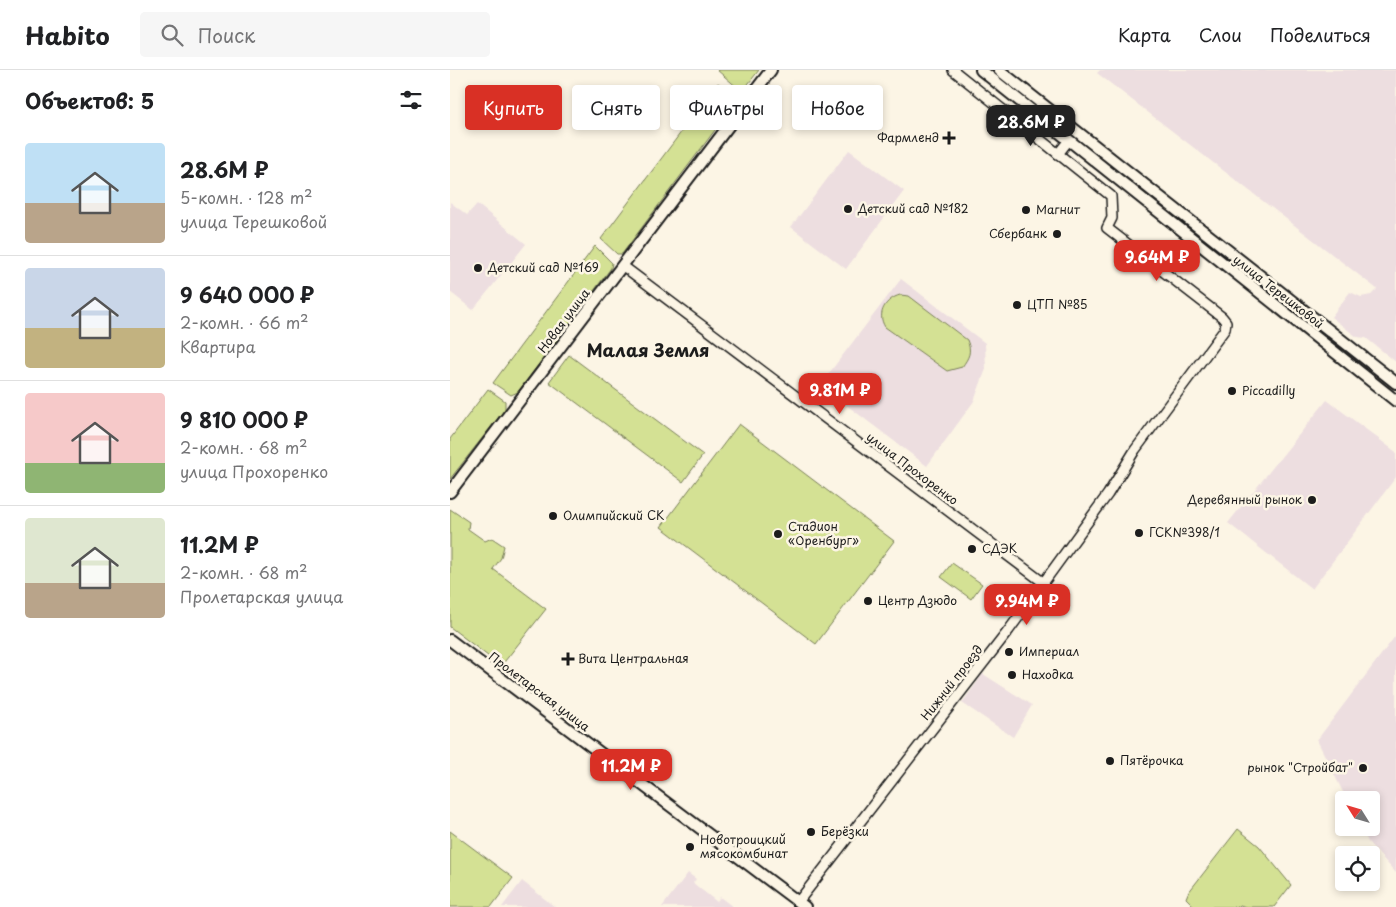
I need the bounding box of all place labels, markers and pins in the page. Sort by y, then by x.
pin: 28.6M ₽ [985,104,1077,147]
place label: Фармленд [877,128,939,146]
marker: Фармленд [943,132,955,144]
place label: Детский сад №182 [857,199,969,217]
place label: Магнит [1036,200,1081,218]
marker: Детский сад №182 [842,203,854,215]
marker: Магнит [1020,204,1032,216]
place label: Сбербанк [989,224,1048,242]
marker: Сбербанк [1051,228,1063,240]
pin: 9.64M ₽ [1111,240,1203,282]
place label: Детский сад №169 [487,258,599,276]
marker: Детский сад №169 [472,262,484,274]
place label: ЦТП №85 [1027,295,1087,313]
marker: ЦТП №85 [1011,299,1023,311]
pin: 9.81M ₽ [794,372,886,415]
place label: Piccadilly [1242,381,1296,399]
marker: Piccadilly [1226,385,1238,397]
place label: Деревянный рынок [1187,490,1303,508]
marker: Деревянный рынок [1306,494,1318,506]
place label: Олимпийский СК [563,506,664,524]
marker: Олимпийский СК [547,510,559,522]
place label: Стадион «Оренбург» [788,517,859,549]
place label: ГСК№398/1 [1149,523,1220,541]
marker: ГСК№398/1 [1133,527,1145,539]
marker: Стадион «Оренбург» [772,528,784,540]
place label: СДЭК [982,539,1017,557]
marker: СДЭК [966,543,978,555]
pin: 9.94M ₽ [981,584,1073,626]
place label: Центр Дзюдо [878,591,957,609]
marker: Центр Дзюдо [862,595,874,607]
place label: Империал [1019,642,1079,660]
marker: Империал [1003,646,1015,658]
place label: Вита Центральная [578,649,689,667]
marker: Вита Центральная [562,653,574,665]
place label: Находка [1022,665,1074,683]
marker: Находка [1006,669,1018,681]
pin: 11.2M ₽ [585,748,677,791]
place label: Пятёрочка [1120,751,1184,769]
marker: Пятёрочка [1104,755,1116,767]
place label: рынок "Стройбат" [1247,758,1353,776]
marker: рынок "Стройбат" [1357,762,1369,774]
place label: Берёзки [821,822,869,840]
marker: Берёзки [805,826,817,838]
place label: Новотроицкий мясокомбинат [700,830,789,862]
marker: Новотроицкий мясокомбинат [684,841,696,853]

